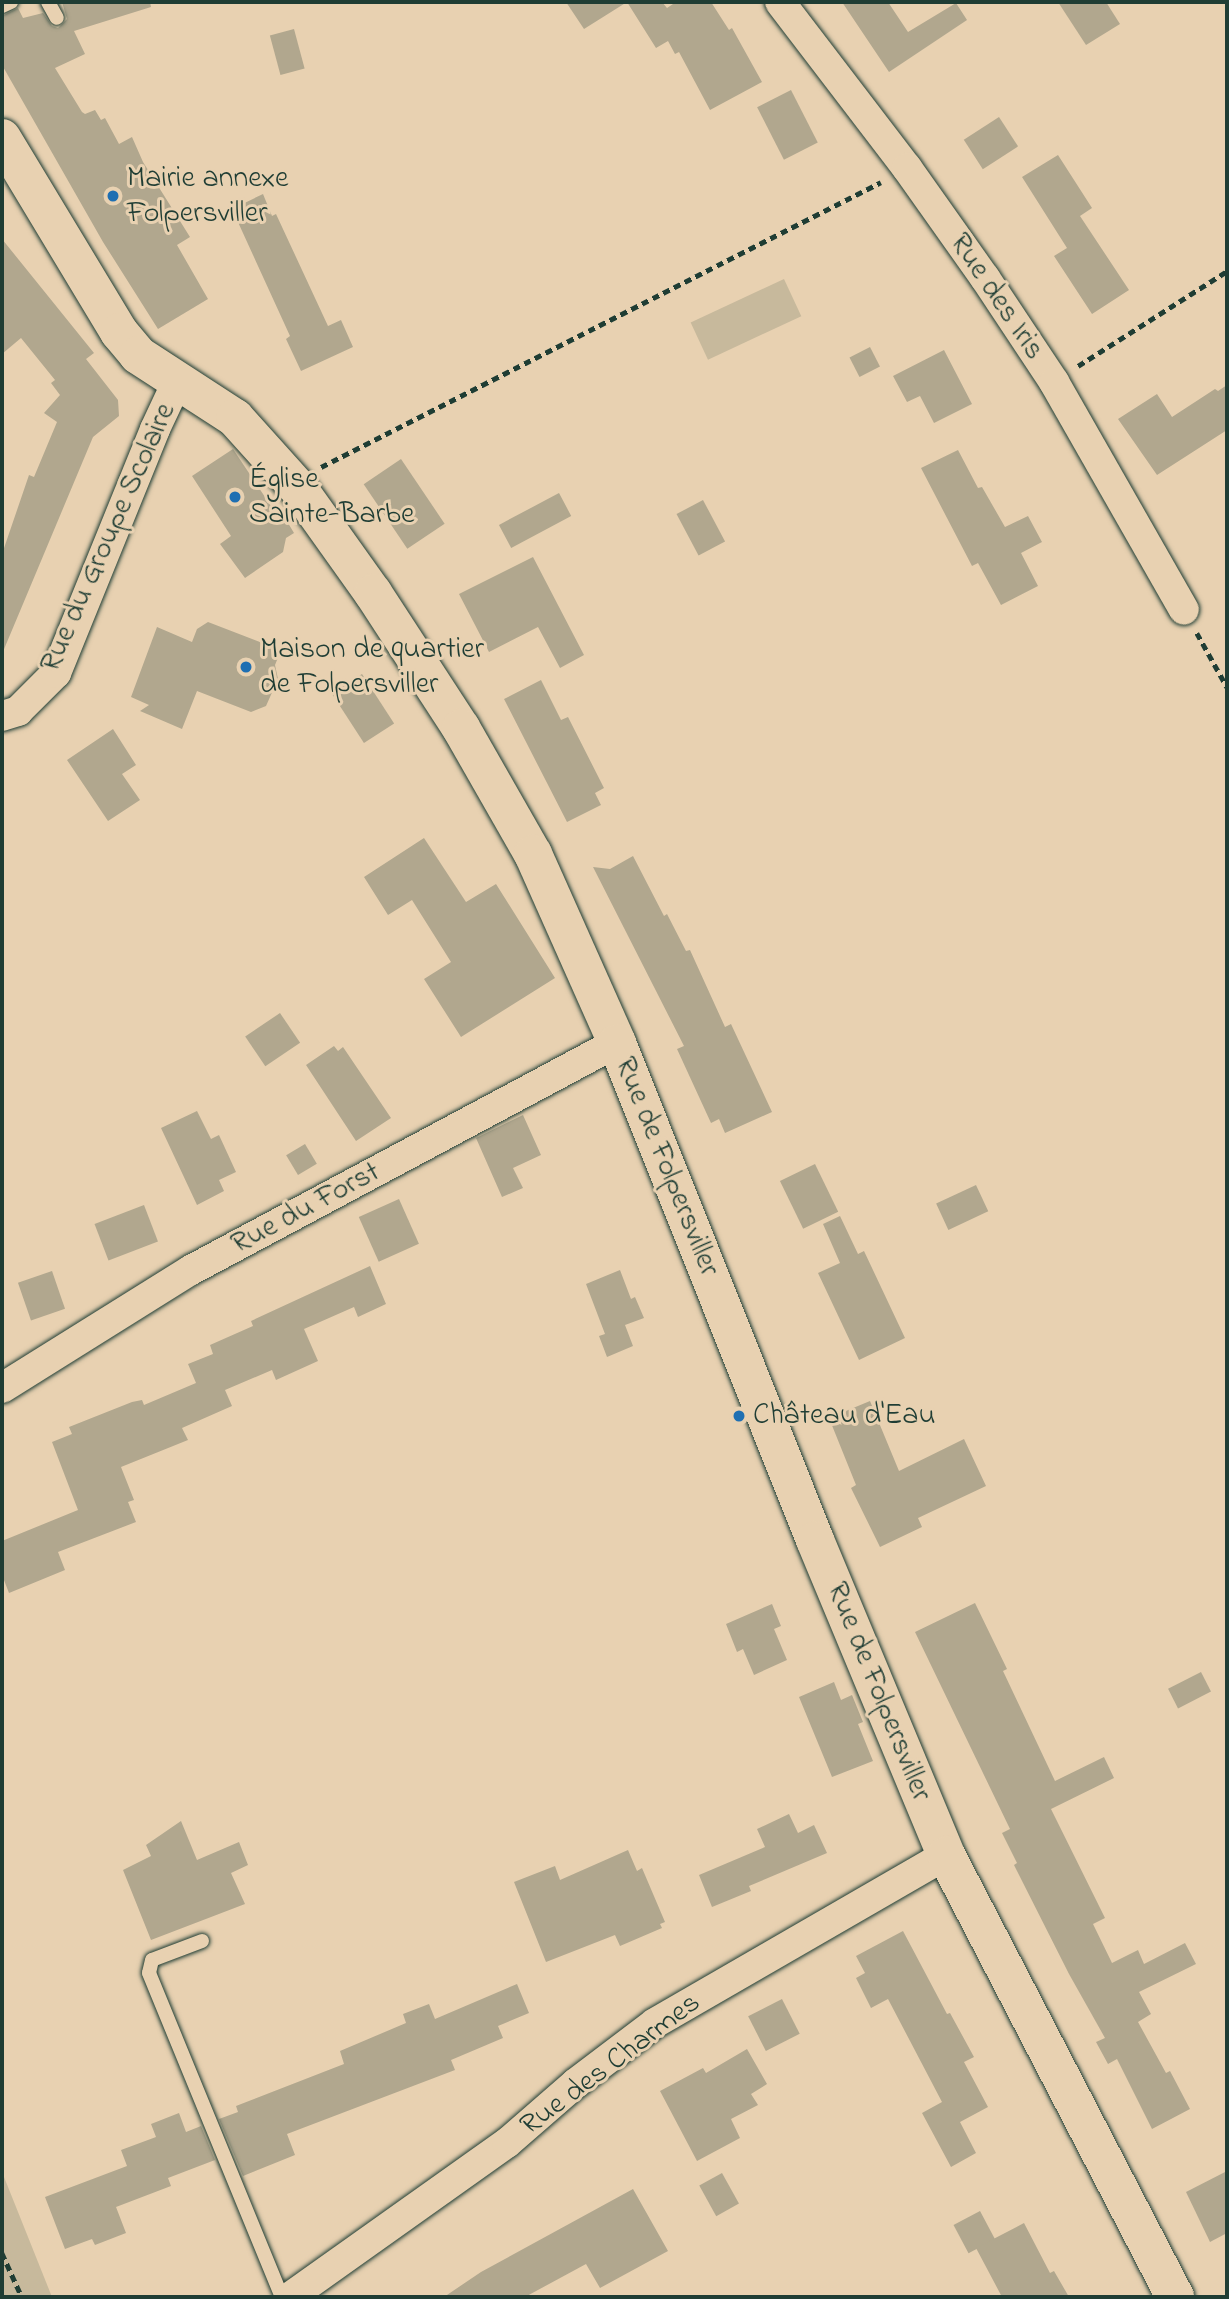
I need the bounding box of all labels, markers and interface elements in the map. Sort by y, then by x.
place label: Mairie annexe Folpersviller [127,161,289,232]
marker: Mairie annexe Folpersviller [105,188,121,204]
street label: Rue des Iris [941,227,1051,367]
street label: Rue du Groupe Scolaire [33,398,185,678]
place label: Église Sainte-Barbe [249,462,414,532]
marker: Église Sainte-Barbe [227,489,243,505]
place label: Maison de quartier de Folpersviller [260,632,484,702]
marker: Maison de quartier de Folpersviller [238,659,254,675]
street label: Rue de Folpersviller [606,1052,726,1282]
street label: Rue du Forst [226,1155,386,1263]
place label: Château d'Eau [753,1398,936,1434]
marker: Château d'Eau [731,1408,747,1424]
street label: Rue de Folpersviller [818,1577,938,1807]
street label: Rue des Charmes [514,1986,708,2144]

